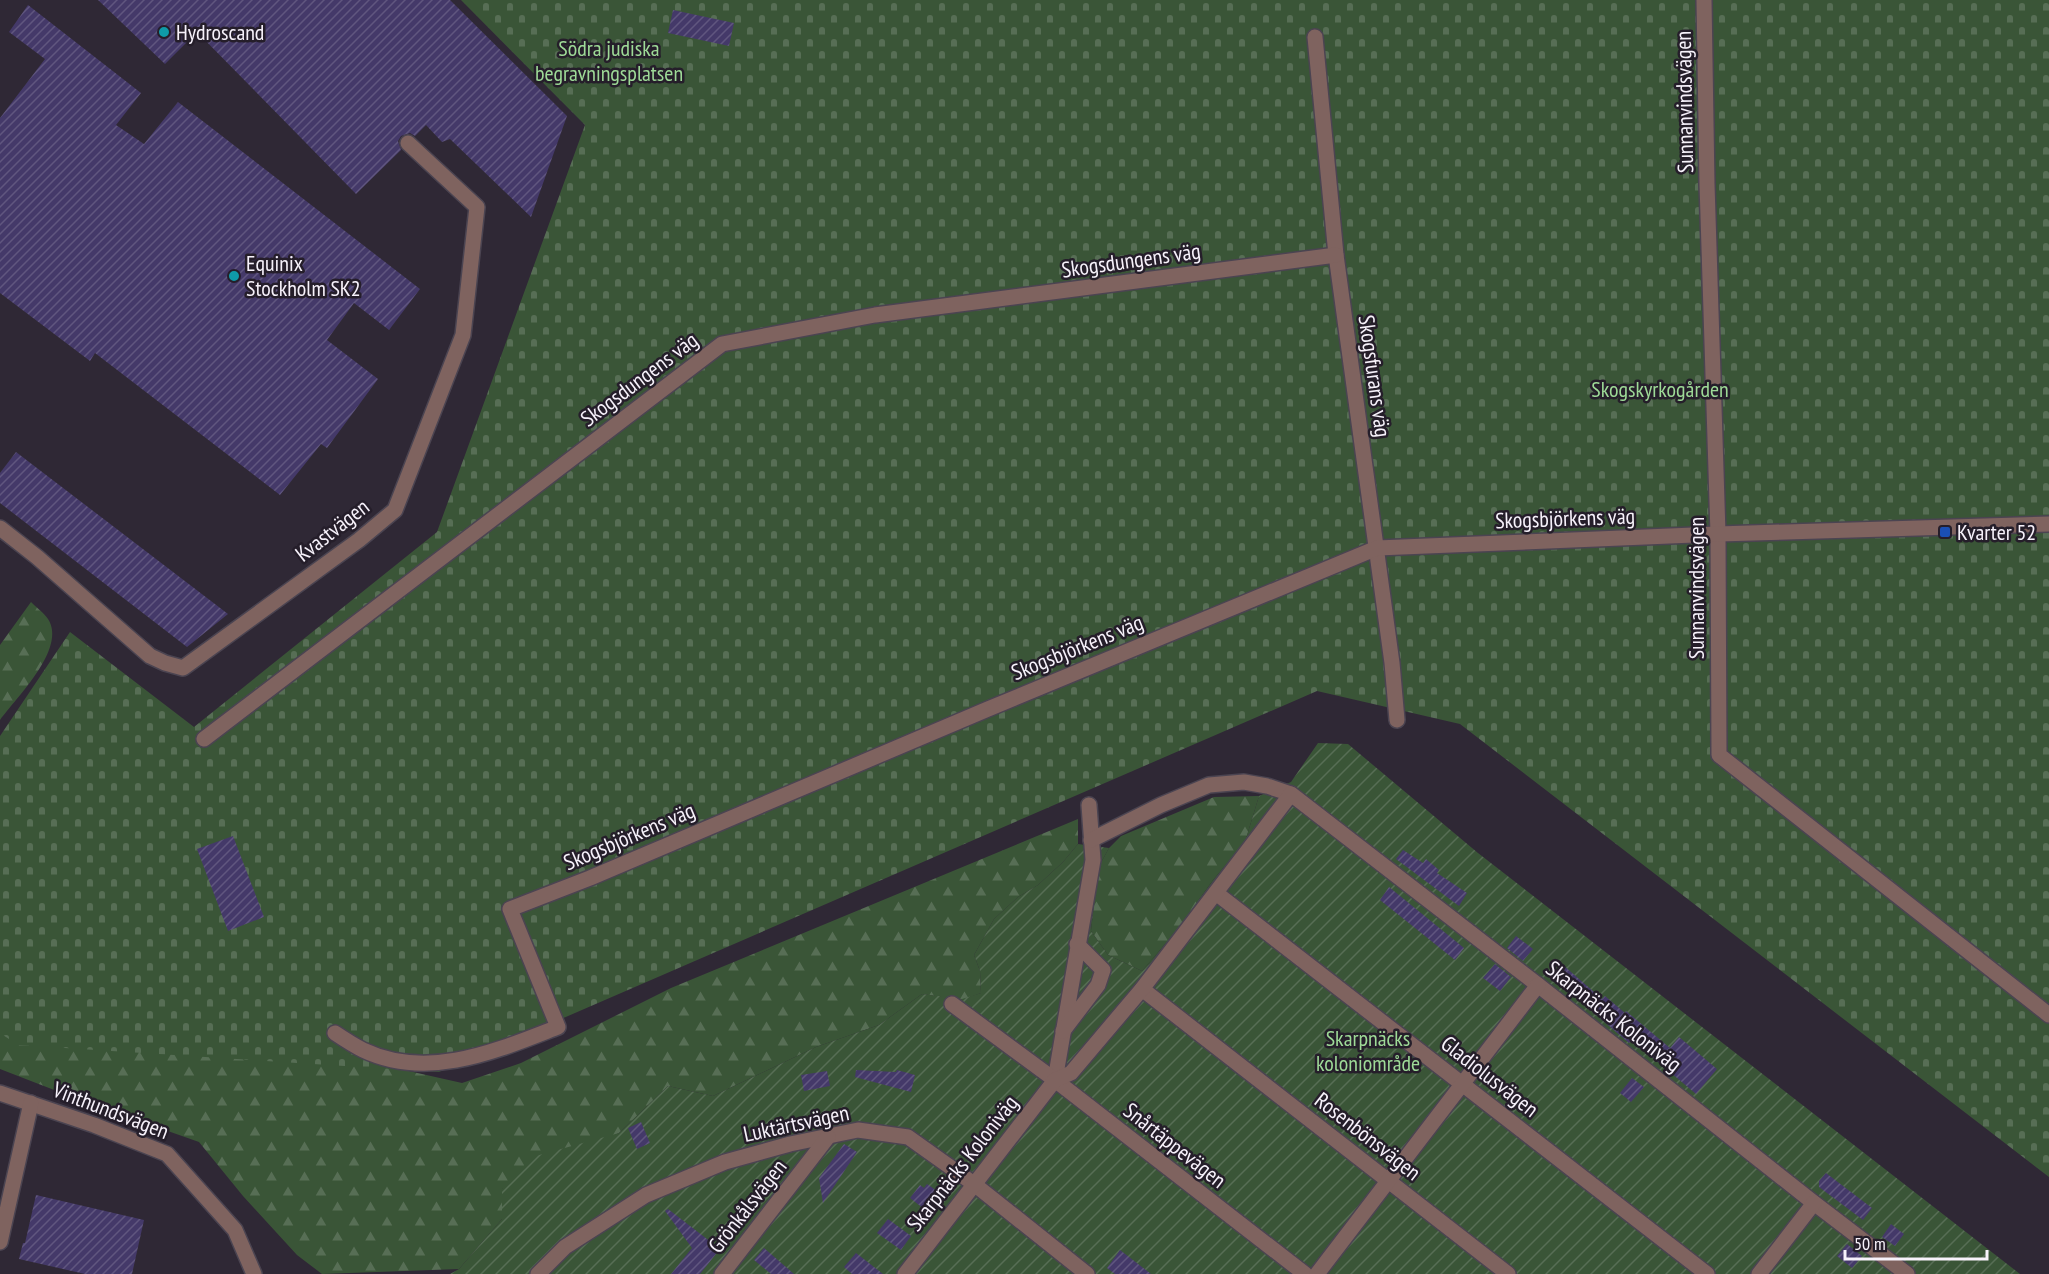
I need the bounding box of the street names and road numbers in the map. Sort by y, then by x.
street label: Sunnanvindsvägen [1669,31,1699,173]
street label: Skogsdungens väg [1060,236,1202,284]
street label: Skogsfurans väg [1353,313,1397,439]
street label: Skogsdungens väg [575,326,703,432]
street label: Kvastvägen [289,492,375,568]
street label: Skogsbjörkens väg [1495,502,1635,534]
street label: Sunnanvindsvägen [1682,517,1710,659]
street label: Skogsbjörkens väg [1007,608,1147,686]
street label: Skogsbjörkens väg [559,796,699,876]
street label: Skarpnäcks Koloniväg [1540,954,1688,1078]
street label: Gladiolusvägen [1436,1029,1544,1123]
street label: Vinthundsvägen [48,1075,173,1145]
street label: Rosenbönsvägen [1309,1086,1427,1186]
street label: Skarpnäcks Koloniväg [900,1089,1024,1237]
street label: Snårtäppevägen [1118,1096,1232,1194]
street label: Luktärtsvägen [741,1098,851,1148]
street label: Grönkålsvägen [702,1153,792,1259]

